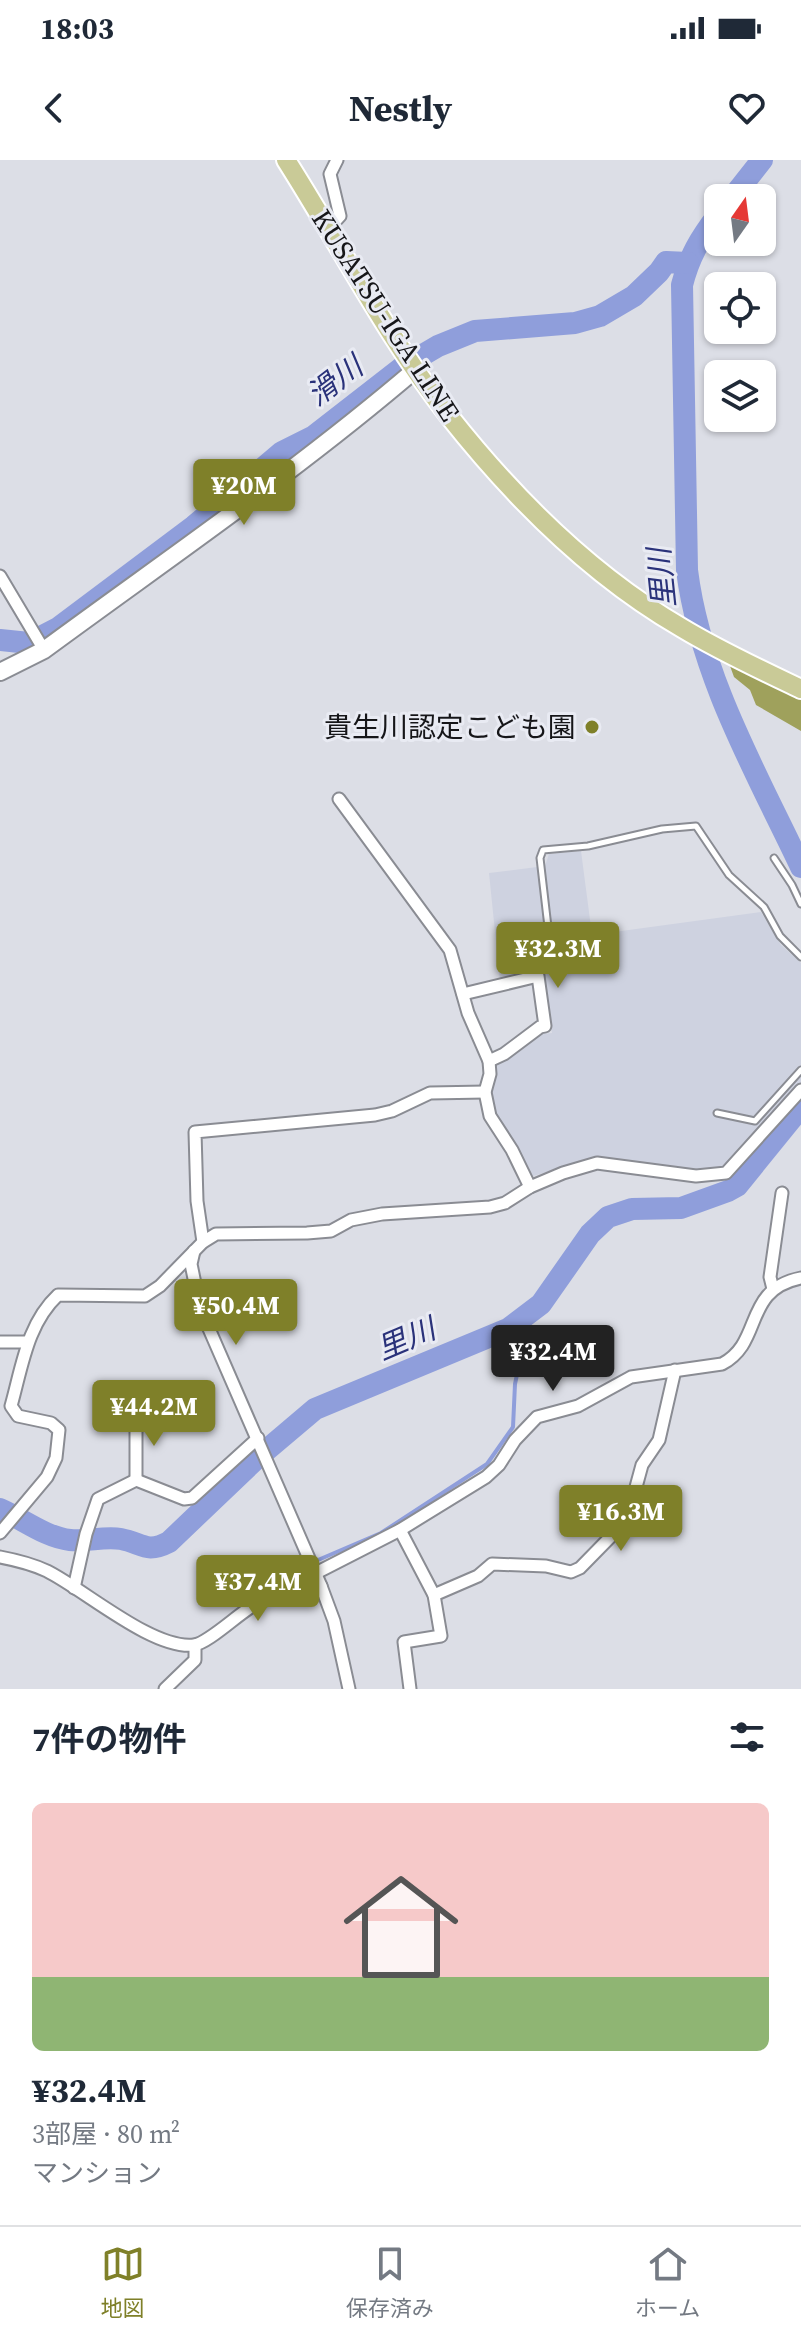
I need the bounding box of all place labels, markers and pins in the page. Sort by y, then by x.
pin: ¥20M [197,459,291,527]
place label: 貴生川認定こども園 [324,708,576,746]
marker: 貴生川認定こども園 [583,718,601,736]
pin: ¥32.3M [493,922,623,990]
pin: ¥50.4M [171,1279,301,1347]
pin: ¥32.4M [488,1325,618,1393]
pin: ¥44.2M [89,1380,219,1448]
pin: ¥16.3M [556,1485,686,1553]
pin: ¥37.4M [193,1555,323,1623]

